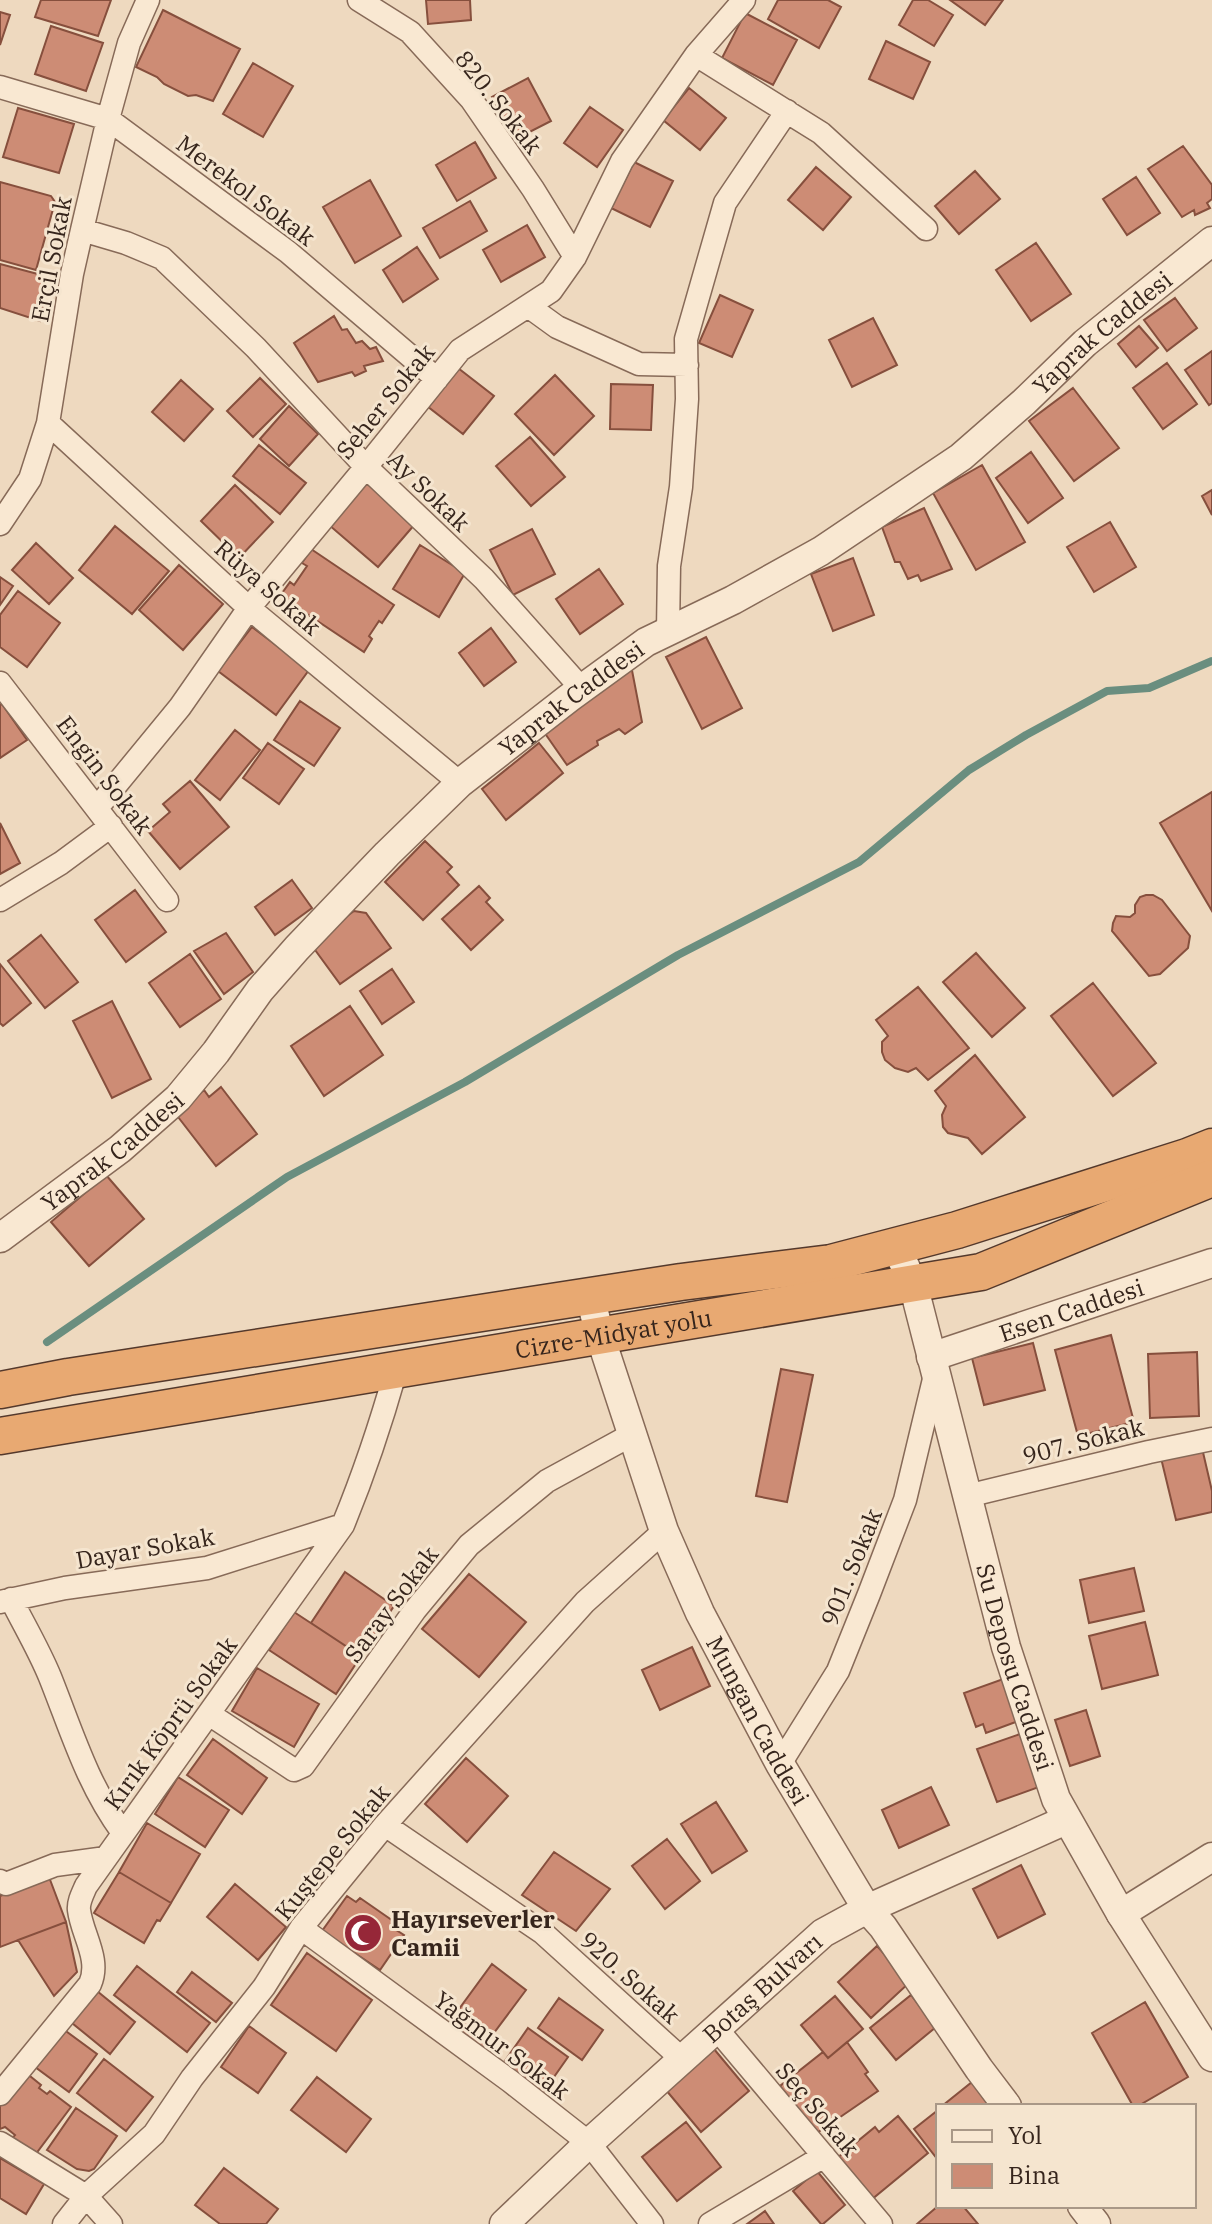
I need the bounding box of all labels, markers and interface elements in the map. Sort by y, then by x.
street label: 820. Sokak [448,43,550,161]
street label: Merekol Sokak [170,127,322,253]
street label: Erçil Sokak [23,193,79,325]
street label: Yaprak Caddesi [1025,263,1179,401]
street label: Seher Sokak [329,337,441,465]
street label: Ay Sokak [381,444,477,538]
street label: Rüya Sokak [208,532,328,642]
street label: Yaprak Caddesi [492,633,650,763]
street label: Engin Sokak [50,709,160,841]
street label: Yaprak Caddesi [34,1084,191,1218]
street label: Esen Caddesi [995,1271,1148,1349]
street label: Cizre-Midyat yolu [513,1301,715,1366]
street label: 907. Sokak [1019,1410,1147,1472]
street label: 901. Sokak [813,1504,889,1630]
street label: Dayar Sokak [73,1520,217,1576]
street label: Saray Sokak [337,1539,445,1669]
street label: Su Deposu Caddesi [969,1560,1062,1775]
street label: Kırık Köprü Sokak [96,1630,244,1816]
street label: Mungan Caddesi [699,1630,817,1811]
street label: Kuştepe Sokak [267,1777,397,1927]
place label: Hayırseverler Camii [391,1903,555,1963]
mosque icon: Hayırseverler Camii [342,1912,384,1954]
street label: 920. Sokak [573,1924,687,2030]
street label: Botaş Bulvarı [695,1926,829,2050]
street label: Yağmur Sokak [428,1983,576,2107]
street label: Seç Sokak [769,2055,867,2163]
legend [936,2104,1196,2208]
text: Yol [1008,2119,1042,2151]
text: Bina [1008,2159,1060,2191]

